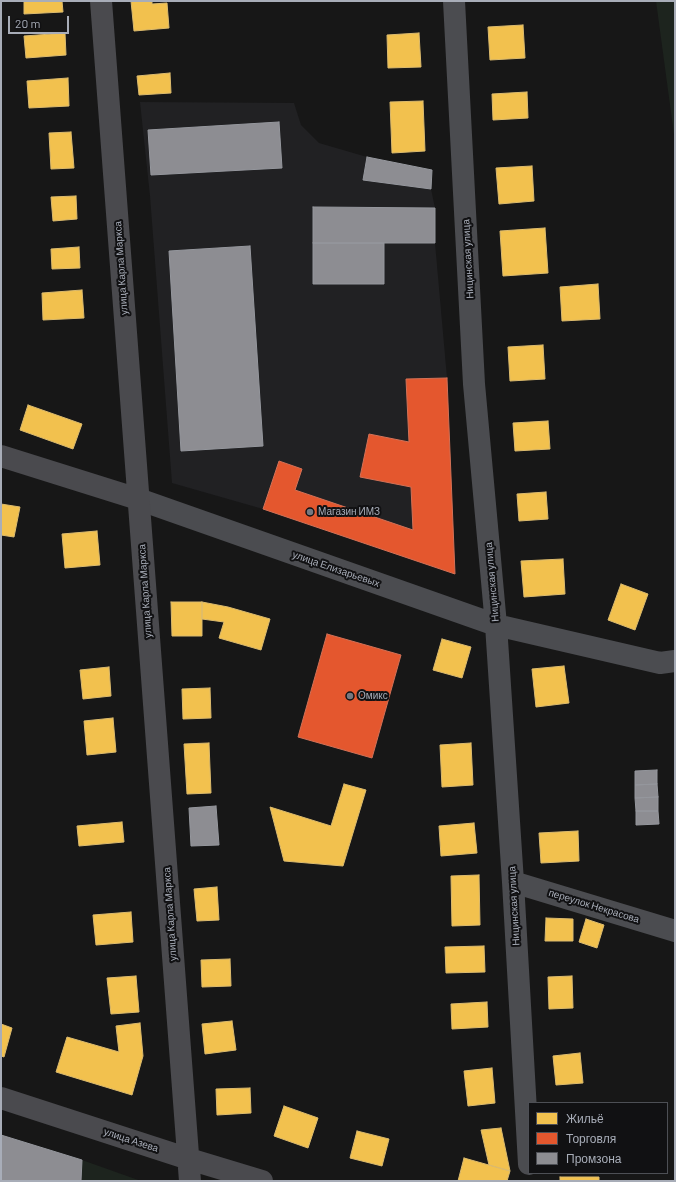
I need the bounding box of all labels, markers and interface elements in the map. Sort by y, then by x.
scale bar [10,8,71,34]
text: 20 m [15,16,41,30]
street label: Ницинская улица [460,219,476,299]
street label: улица Карла Маркса [112,221,130,315]
place label: Магазин ИМЗ [318,506,380,518]
marker: Магазин ИМЗ [305,507,315,517]
street label: Ницинская улица [483,542,501,622]
street label: улица Карла Маркса [136,544,154,638]
street label: улица Елизарьевых [291,548,381,590]
place label: Омикс [358,690,388,702]
marker: Омикс [345,691,355,701]
street label: Ницинская улица [506,866,522,946]
street label: улица Карла Маркса [161,867,179,961]
street label: переулок Некрасова [547,886,641,926]
legend [528,1102,668,1174]
text: Жильё [566,1111,604,1125]
street label: улица Азева [102,1125,160,1155]
text: Торговля [566,1131,616,1145]
text: Промзона [566,1151,621,1165]

